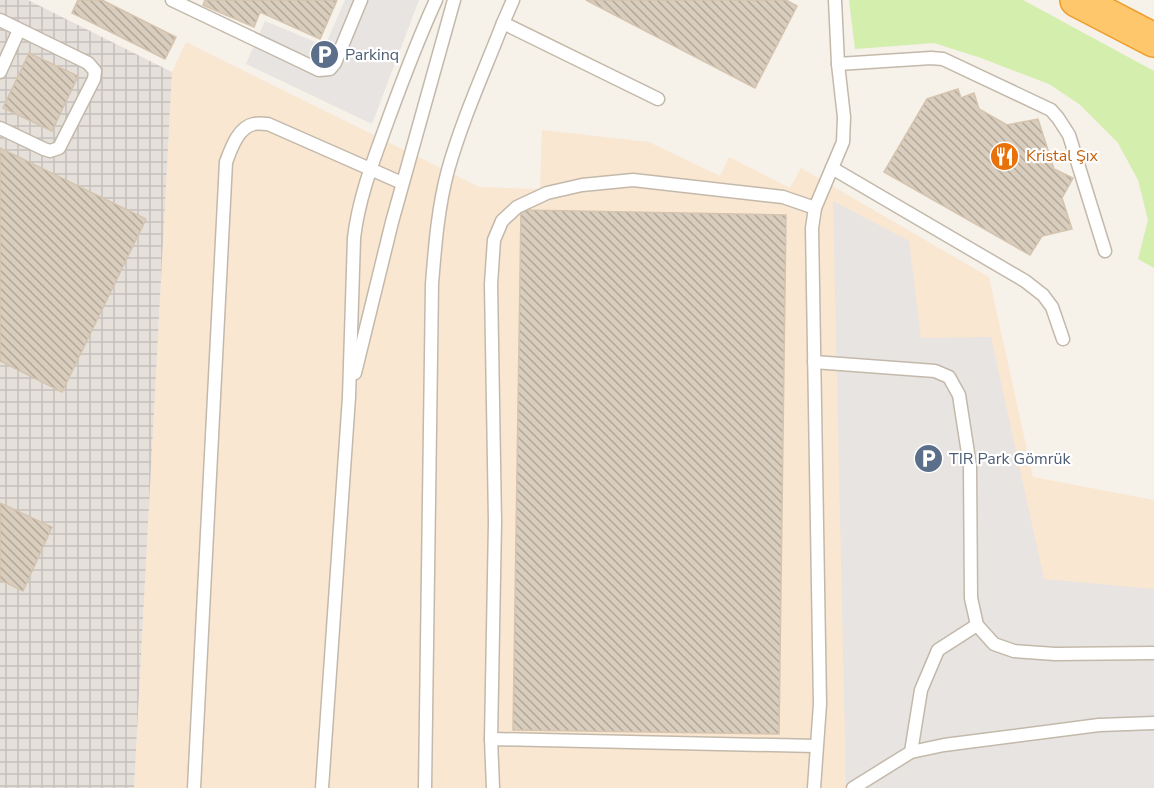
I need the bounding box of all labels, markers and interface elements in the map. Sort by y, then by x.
parking icon: Parkinq [308,39,340,71]
place label: Parkinq [345,44,399,66]
restaurant icon: Kristal Şıx [989,140,1021,172]
place label: Kristal Şıx [1026,145,1099,167]
parking icon: TIR Park Gömrük [912,443,944,475]
place label: TIR Park Gömrük [949,448,1072,470]

